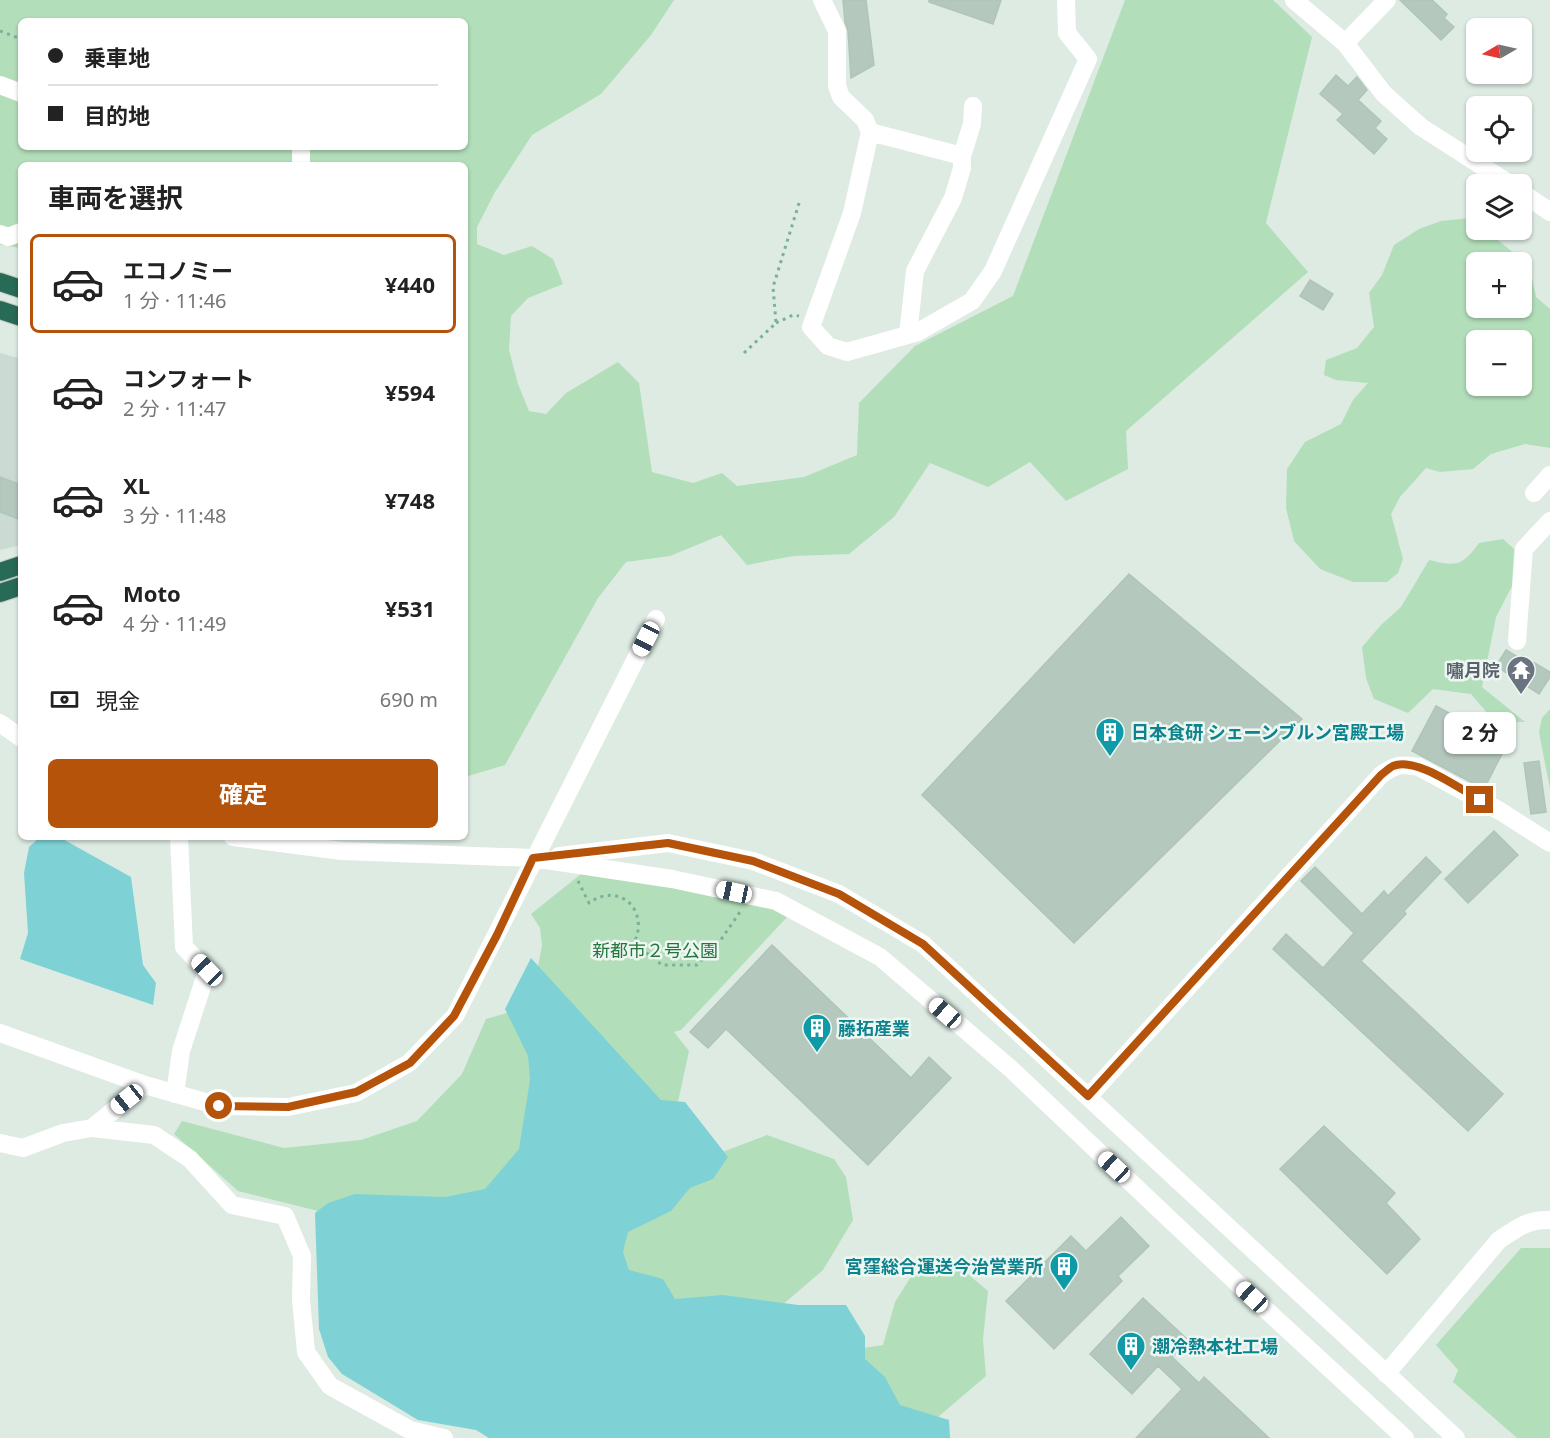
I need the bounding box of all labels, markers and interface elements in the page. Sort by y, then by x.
north arrow [1466,18,1532,84]
map controls [1466,18,1532,396]
text: 乗車地 [84,42,150,72]
button: locate [1466,96,1532,162]
text: 目的地 [84,100,150,130]
button: layers [1466,174,1532,240]
text: 車両を選択 [48,179,183,216]
button: + [1466,252,1532,318]
text: エコノミー [123,255,233,285]
icon: car [51,257,105,311]
text: ¥440 [385,269,435,299]
text: 1 分 · 11:46 [123,287,227,314]
button: − [1466,330,1532,396]
text: コンフォート [123,363,254,393]
icon: car [51,365,105,419]
text: ¥594 [385,377,435,407]
text: 2 分 · 11:47 [123,395,227,422]
text: XL [123,470,150,500]
icon: car [51,473,105,527]
text: ¥748 [385,485,435,515]
text: 3 分 · 11:48 [123,502,227,529]
text: Moto [123,578,181,608]
icon: car [51,581,105,635]
text: ¥531 [385,593,435,623]
text: 4 分 · 11:49 [123,610,227,637]
car [630,619,662,659]
temple icon: 嘯月院 [1505,654,1537,696]
place label: 嘯月院 [1446,658,1500,682]
icon: cash [48,683,81,716]
text: 現金 [96,685,140,715]
text: 690 m [380,686,438,713]
callout: 2 分 [1444,713,1516,755]
building icon: 日本食研 シェーンブルン宮殿工場 [1094,716,1126,758]
text: 2 分 [1462,719,1498,746]
place label: 日本食研 シェーンブルン宮殿工場 [1131,720,1404,744]
button: 確定 [48,759,438,828]
route end [1466,786,1493,813]
car [715,879,753,905]
park label: 新都市２号公園 [592,938,718,962]
car [188,951,226,989]
car [926,994,964,1032]
building icon: 藤拓産業 [801,1012,833,1054]
place label: 藤拓産業 [838,1016,910,1040]
car [107,1081,147,1117]
route start [205,1092,232,1119]
car [1095,1148,1133,1186]
building icon: 宮窪総合運送今治営業所 [1048,1250,1080,1292]
place label: 宮窪総合運送今治営業所 [845,1254,1043,1278]
car [1233,1278,1271,1316]
building icon: 潮冷熱本社工場 [1115,1330,1147,1372]
place label: 潮冷熱本社工場 [1152,1334,1278,1358]

